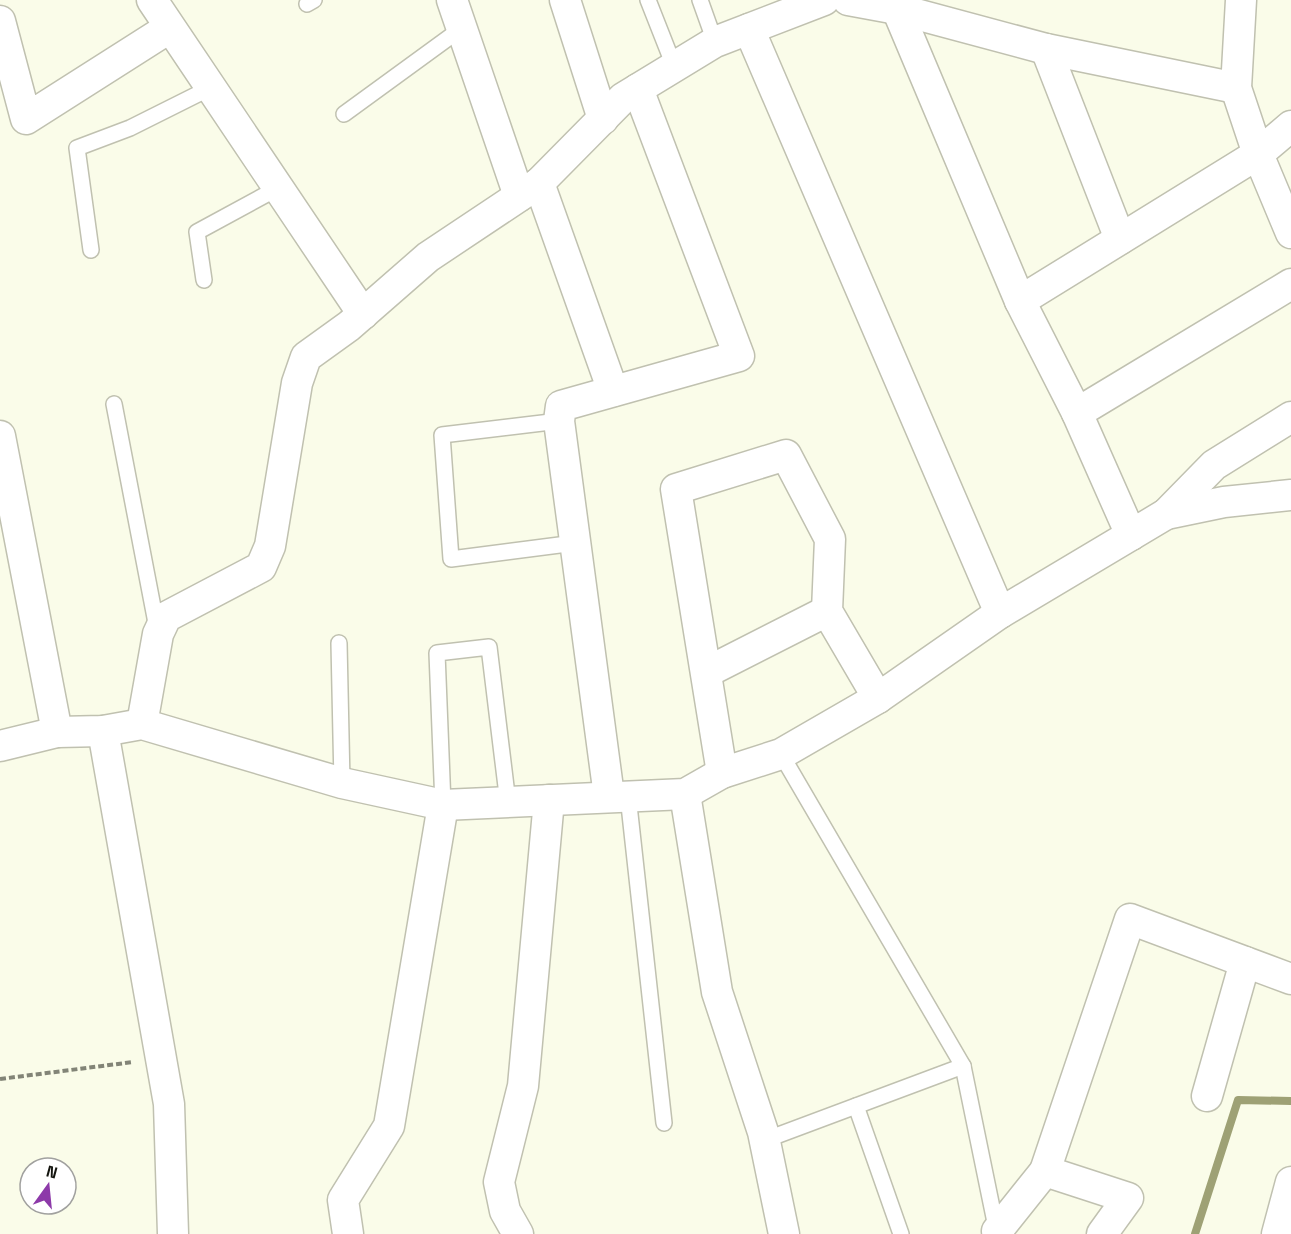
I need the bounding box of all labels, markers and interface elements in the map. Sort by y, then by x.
north arrow [18,1156,78,1216]
text: N [44,1160,60,1184]

